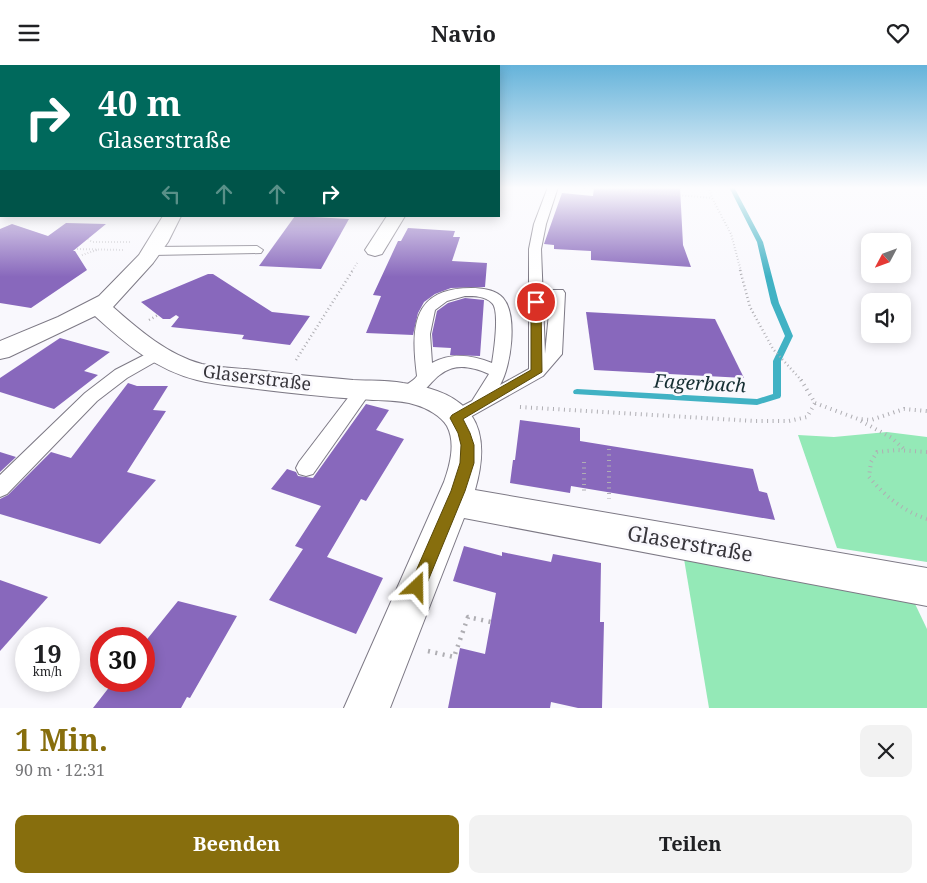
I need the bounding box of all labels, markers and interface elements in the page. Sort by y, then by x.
text: Navio [431,18,496,48]
icon: menu [15,19,43,47]
icon: heart [884,19,912,47]
text: 40 m [98,79,181,126]
icon: right [15,85,80,150]
text: Glaserstraße [98,124,231,154]
icon: left [157,180,185,208]
icon: ahead [210,180,238,208]
icon: ahead [263,180,291,208]
icon: right [316,180,344,208]
north arrow [861,233,911,283]
map controls [861,233,911,343]
pin [515,281,557,323]
icon: arrive [522,288,550,316]
button: sound [861,293,911,343]
street label: Glaserstraße [202,358,313,396]
water label: Fagerbach [652,368,748,398]
street label: Glaserstraße [625,518,755,568]
position arrow [390,560,442,612]
speed limit sign: 30 [90,627,155,692]
text: 19 [33,636,62,670]
text: km/h [33,663,62,680]
text: 1 Min. [15,719,108,760]
button: close [860,725,912,777]
text: 90 m · 12:31 [15,759,105,781]
button: Beenden [15,815,459,873]
button: Teilen [469,815,912,873]

